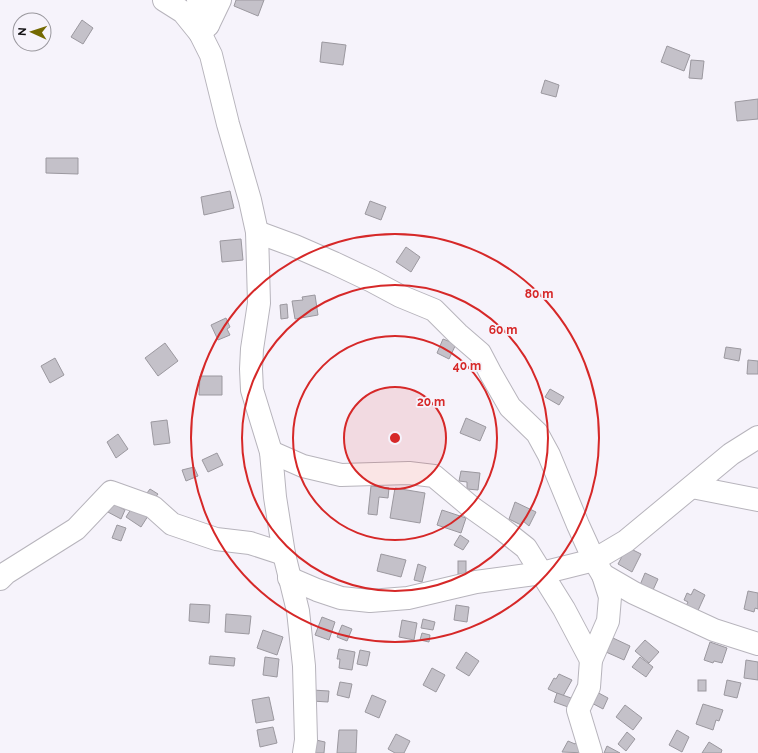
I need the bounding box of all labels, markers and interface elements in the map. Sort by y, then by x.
north arrow [12,12,52,52]
text: N [16,27,29,36]
text: 80 m [525,287,553,301]
text: 60 m [489,323,517,337]
text: 40 m [453,359,481,373]
text: 20 m [417,395,445,409]
centre of rings [388,431,402,445]

